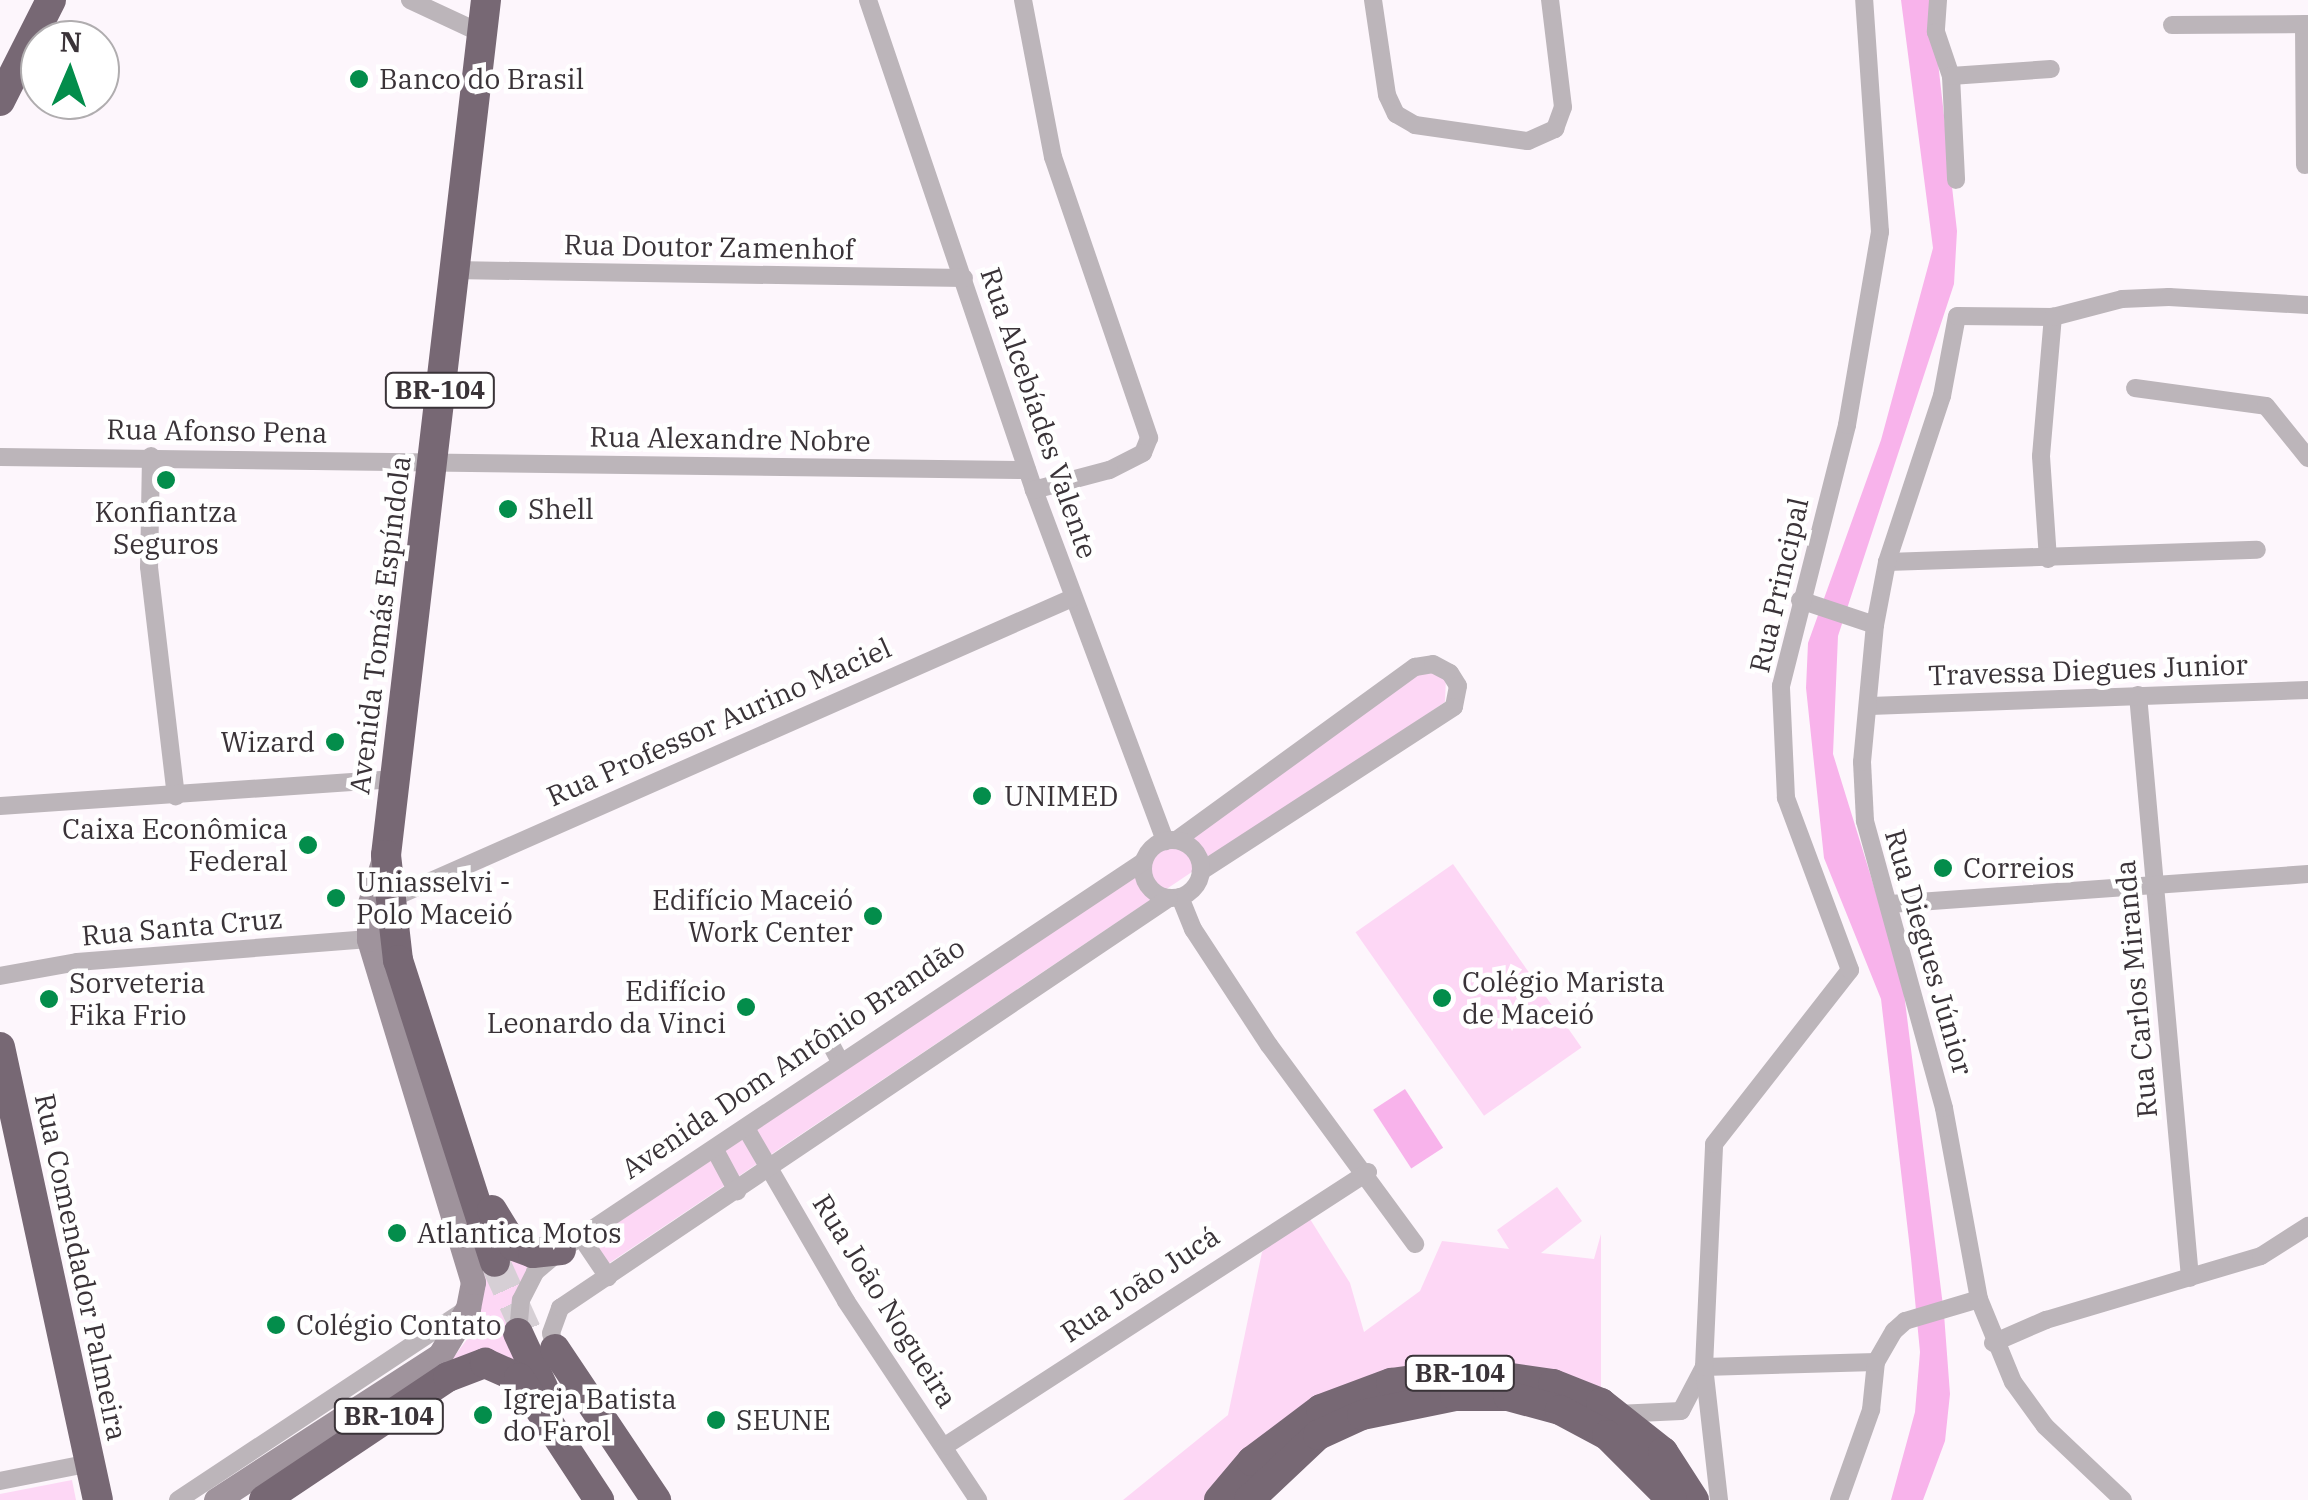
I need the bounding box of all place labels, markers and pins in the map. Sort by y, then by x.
place label: Banco do Brasil [379,62,584,96]
marker: Banco do Brasil [348,68,370,90]
marker: Konfiantza Seguros [155,469,177,491]
place label: Shell [528,492,594,526]
place label: Konfiantza Seguros [94,495,238,561]
marker: Shell [497,498,519,520]
place label: Wizard [221,725,315,759]
marker: Wizard [324,731,346,753]
place label: UNIMED [1004,779,1118,813]
marker: UNIMED [969,783,995,809]
place label: Caixa Econômica Federal [62,812,288,878]
marker: Caixa Econômica Federal [297,834,319,856]
place label: Correios [1963,851,2075,885]
marker: Correios [1932,857,1954,879]
place label: Uniasselvi - Polo Maceió [356,865,513,931]
place label: Edifício Maceió Work Center [652,883,853,949]
marker: Uniasselvi - Polo Maceió [325,887,347,909]
marker: Edifício Maceió Work Center [862,905,884,927]
place label: Colégio Marista de Maceió [1462,965,1665,1031]
place label: Sorveteria Fika Frio [69,966,206,1032]
place label: Edifício Leonardo da Vinci [487,974,726,1040]
marker: Colégio Marista de Maceió [1431,987,1453,1009]
marker: Sorveteria Fika Frio [38,988,60,1010]
marker: Edifício Leonardo da Vinci [735,996,757,1018]
place label: Atlantica Motos [417,1216,622,1250]
marker: Atlantica Motos [386,1222,408,1244]
place label: Colégio Contato [296,1308,502,1342]
marker: Colégio Contato [265,1314,287,1336]
place label: Igreja Batista do Farol [503,1382,677,1448]
place label: SEUNE [736,1403,831,1437]
marker: Igreja Batista do Farol [472,1404,494,1426]
marker: SEUNE [705,1409,727,1431]

